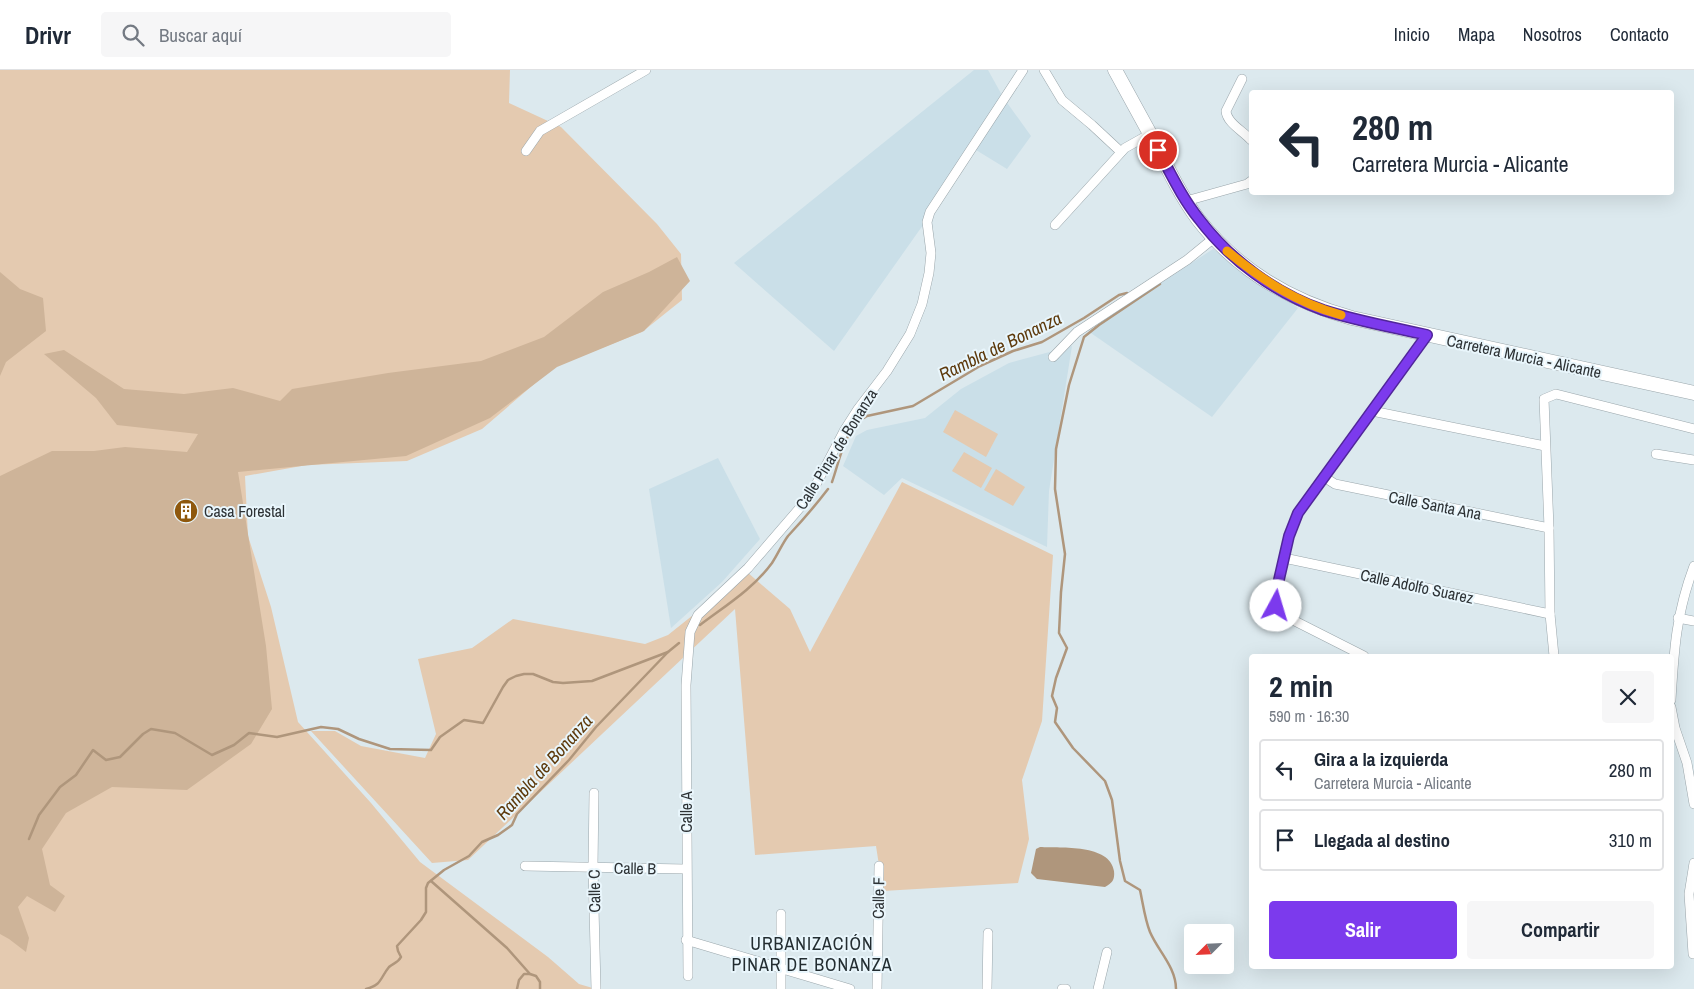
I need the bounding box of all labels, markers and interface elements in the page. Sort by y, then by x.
search box [101,12,451,57]
text: Drivr [25,19,71,51]
icon: search [119,21,147,49]
text: Buscar aquí [159,22,242,48]
text: Inicio [1394,22,1430,47]
text: Mapa [1458,22,1495,47]
text: Nosotros [1523,22,1582,47]
text: Contacto [1610,22,1669,47]
text: 280 m [1352,104,1433,151]
icon: left [1269,110,1334,175]
pin [1137,129,1179,171]
icon: arrive [1144,136,1172,164]
text: Carretera Murcia - Alicante [1352,149,1569,179]
water label: Rambla de Bonanza [934,305,1066,387]
street label: Carretera Murcia - Alicante [1445,329,1603,383]
street label: Calle Pinar de Bonanza [790,384,882,514]
street label: Calle Santa Ana [1387,485,1484,525]
building icon: Casa Forestal [173,498,199,524]
place label: Casa Forestal [204,500,285,522]
street label: Calle Adolfo Suarez [1358,563,1476,609]
position arrow [1249,579,1301,631]
text: 2 min [1269,666,1333,706]
button: close [1602,671,1654,723]
text: 590 m · 16:30 [1269,705,1349,727]
water label: Rambla de Bonanza [490,709,598,825]
text: Gira a la izquierda [1314,746,1448,772]
icon: left [1271,756,1299,784]
text: 280 m [1609,757,1652,783]
text: Carretera Murcia - Alicante [1314,772,1472,794]
street label: Calle A [675,791,697,833]
icon: arrive [1271,826,1299,854]
text: Llegada al destino [1314,827,1450,853]
text: 310 m [1609,827,1652,853]
street label: Calle B [614,857,657,879]
street label: Calle C [583,869,605,913]
street label: Calle F [867,877,889,919]
button: Salir [1269,901,1457,959]
button: Compartir [1467,901,1654,959]
north arrow [1184,924,1234,974]
map controls [1184,924,1234,974]
district label: URBANIZACIÓN PINAR DE BONANZA [731,931,893,977]

